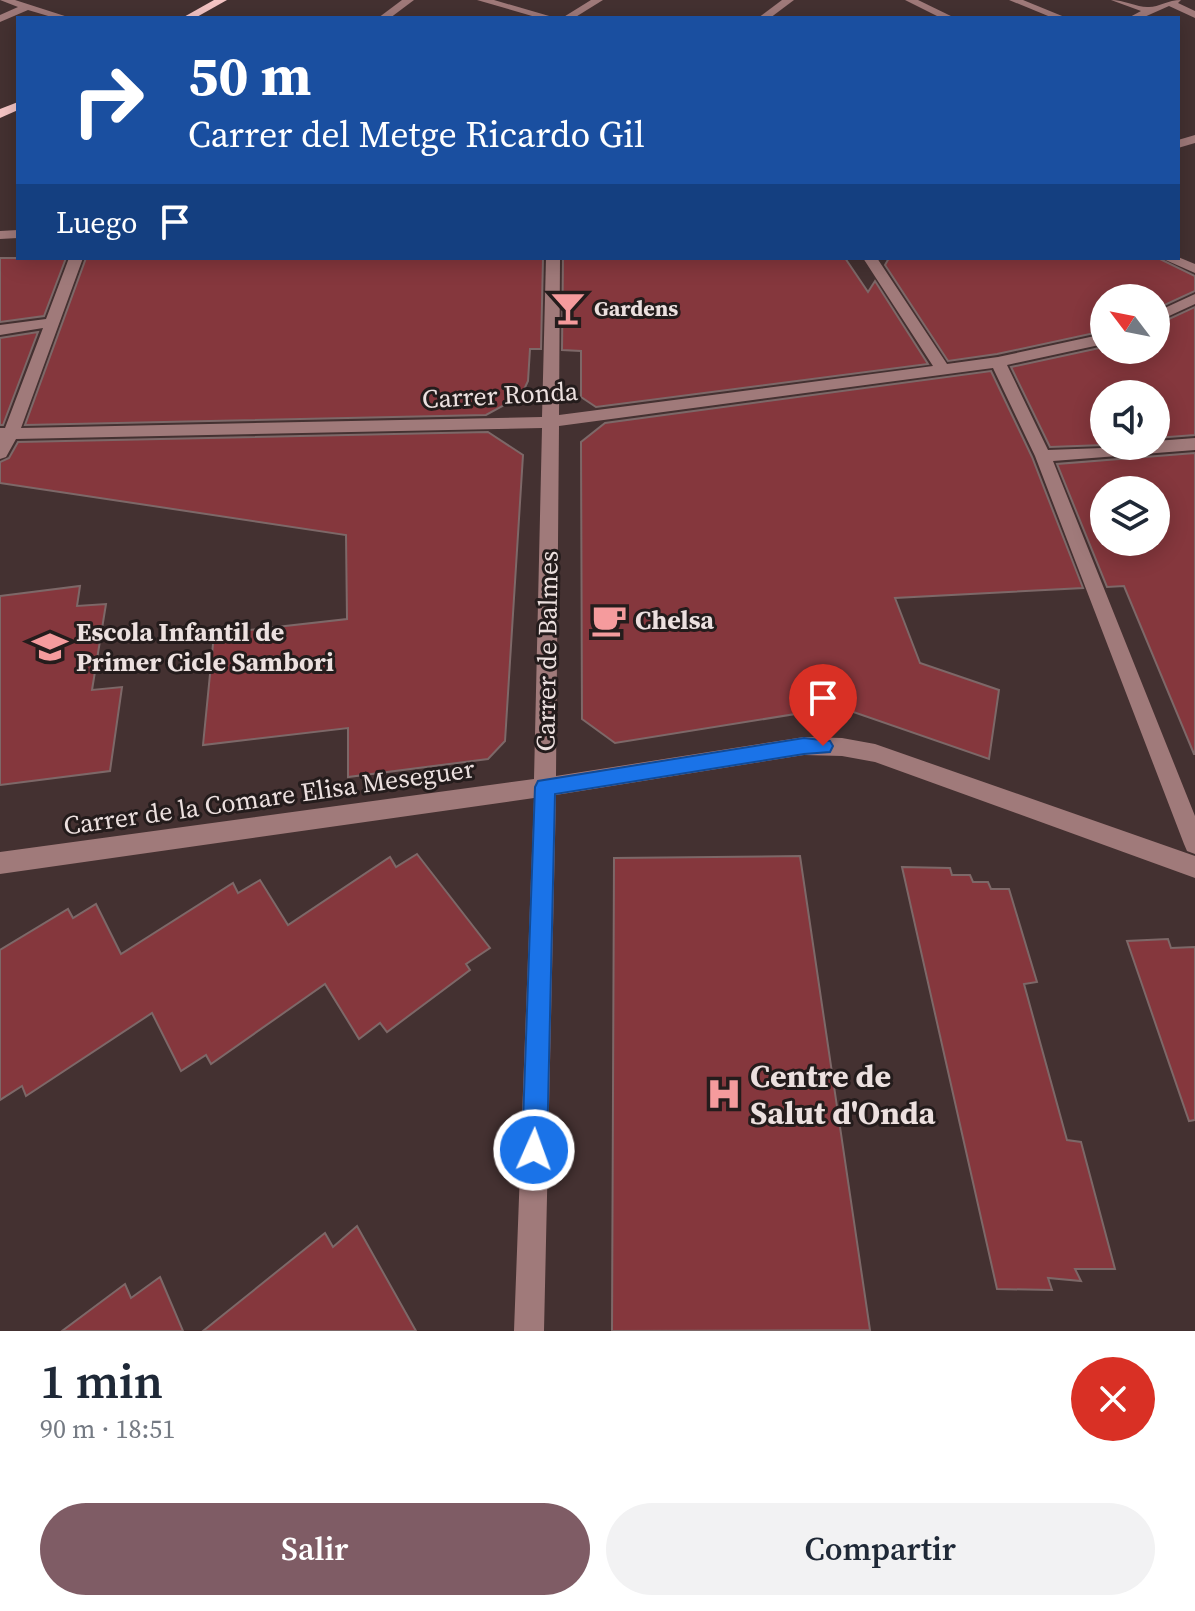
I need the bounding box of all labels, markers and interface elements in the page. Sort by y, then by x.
text: 50 m [188,37,311,114]
icon: right [56,48,160,152]
text: Carrer del Metge Ricardo Gil [188,110,645,159]
icon: arrive [153,200,197,244]
text: Luego [56,202,137,243]
north arrow [1090,284,1170,364]
map controls [1090,284,1170,556]
bar icon: Gardens [549,289,587,327]
place label: Gardens [594,293,678,323]
street label: Carrer Ronda [421,373,580,417]
button: sound [1090,380,1170,460]
button: layers [1090,476,1170,556]
street label: Carrer de Balmes [527,550,567,752]
cafe icon: Chelsa [590,601,628,639]
place label: Chelsa [635,602,714,638]
place label: Escola Infantil de Primer Cicle Sambori [76,614,334,680]
school or university icon: Escola Infantil de Primer Cicle Sambori [31,628,69,666]
pin [789,664,857,746]
icon: arrive [801,676,845,720]
street label: Carrer de la Comare Elisa Meseguer [61,750,477,844]
place label: Centre de Salut d'Onda [750,1054,937,1135]
hospital icon: Centre de Salut d'Onda [705,1075,743,1113]
position arrow [492,1108,576,1192]
text: 1 min [40,1348,163,1414]
button: close [1071,1357,1155,1441]
text: 90 m · 18:51 [40,1411,175,1447]
button: Salir [40,1503,590,1595]
button: Compartir [606,1503,1155,1595]

